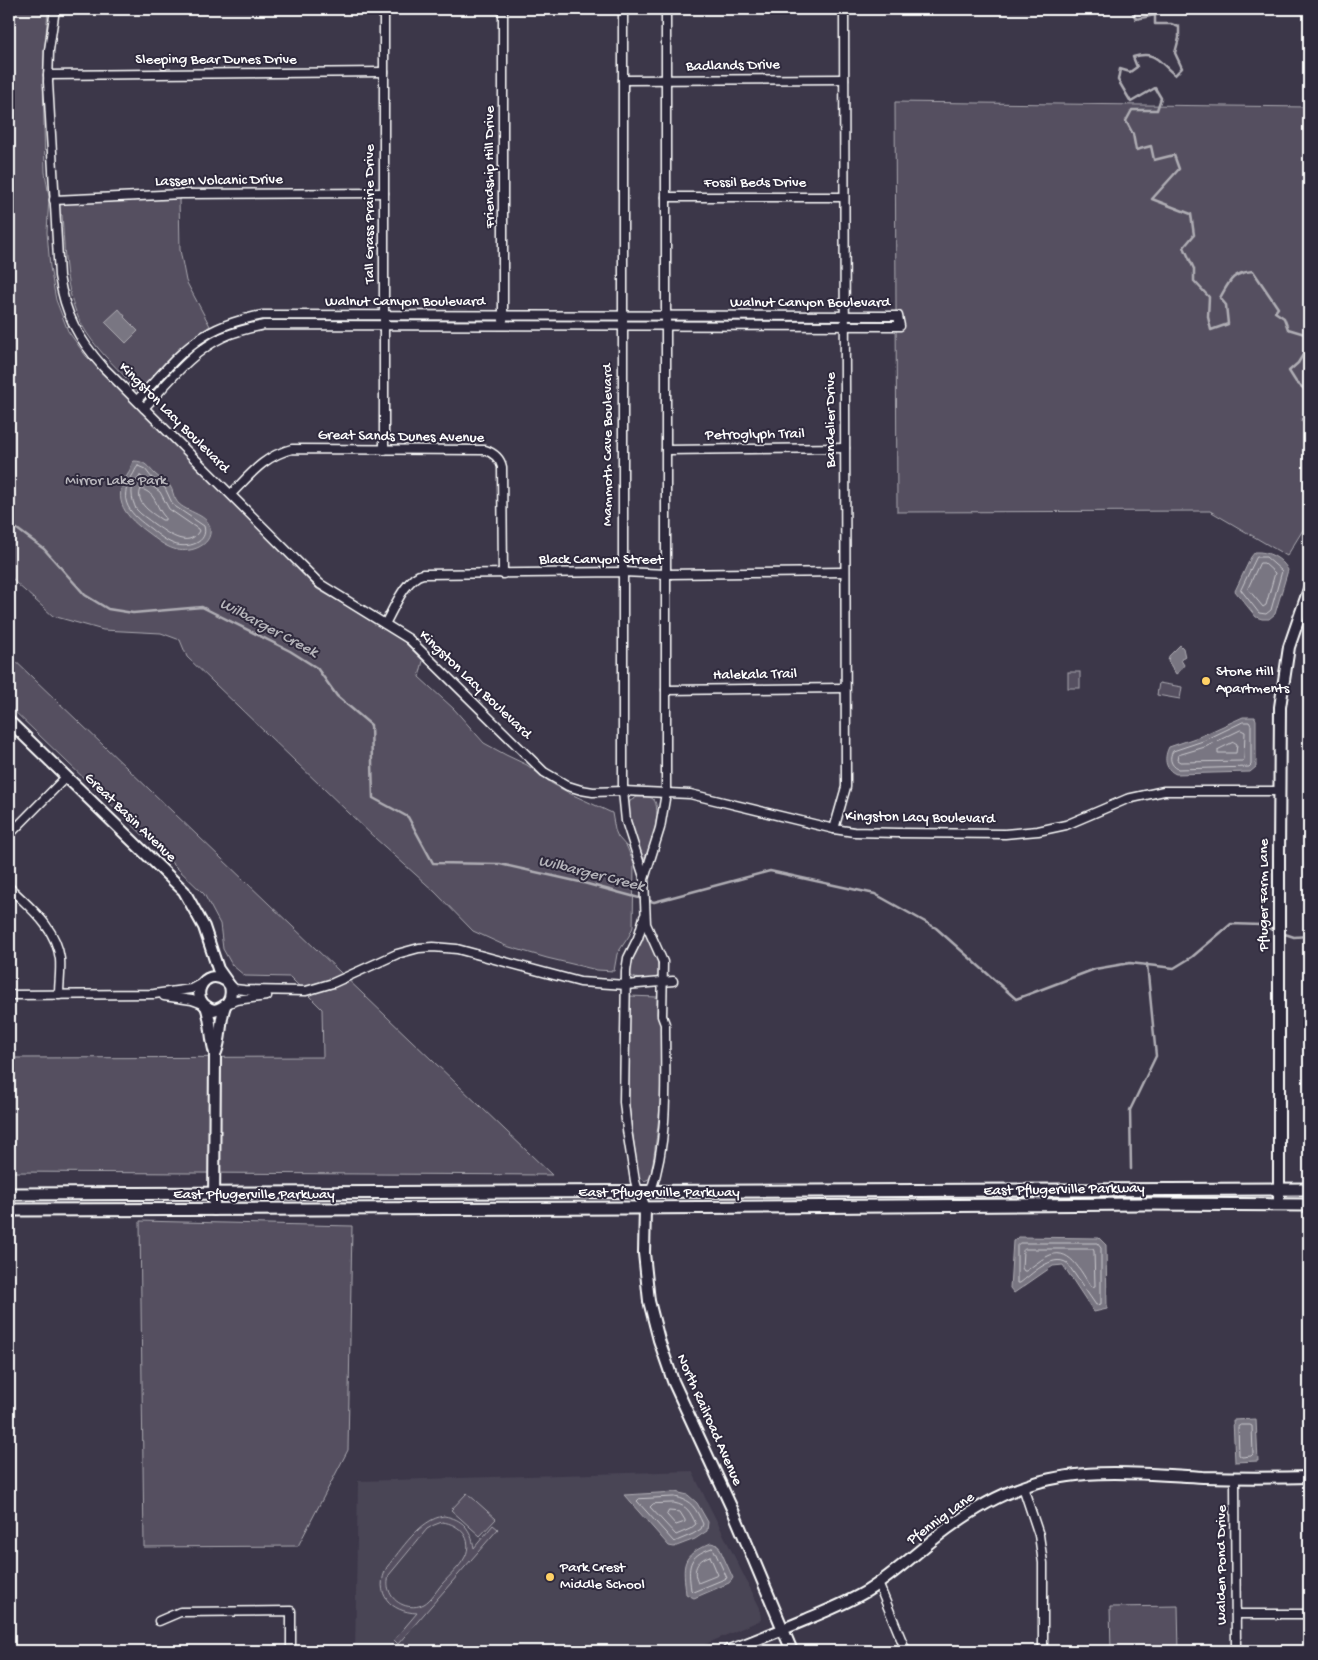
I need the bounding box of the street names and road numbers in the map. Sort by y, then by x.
street label: Sleeping Bear Dunes Drive [135,51,297,69]
street label: Badlands Drive [685,56,780,76]
street label: Friendship Hill Drive [481,106,499,229]
street label: Tall Grass Prairie Drive [361,144,379,285]
street label: Lassen Volcanic Drive [155,171,283,191]
street label: Fossil Beds Drive [703,174,807,192]
street label: Walnut Canyon Boulevard [325,293,486,311]
street label: Walnut Canyon Boulevard [730,294,891,312]
street label: Kingston Lacy Boulevard [115,359,234,478]
street label: Mammoth Cave Boulevard [599,363,617,526]
street label: Bandelier Drive [822,372,840,469]
street label: Petroglyph Trail [704,425,805,445]
street label: Great Sands Dunes Avenue [318,427,485,447]
street label: Black Canyon Street [538,551,665,569]
street label: Kingston Lacy Boulevard [415,627,536,744]
street label: Halekala Trail [713,665,797,685]
street label: Great Basin Avenue [80,769,180,867]
street label: Kingston Lacy Boulevard [845,808,996,828]
street label: Pfluger Farm Lane [1255,838,1273,952]
street label: East Pflugerville Parkway [983,1180,1145,1200]
street label: East Pflugerville Parkway [578,1184,740,1202]
street label: East Pflugerville Parkway [173,1186,335,1204]
street label: North Railroad Avenue [672,1351,746,1489]
street label: Pfennig Lane [903,1488,978,1550]
street label: Walden Pond Drive [1213,1505,1231,1625]

